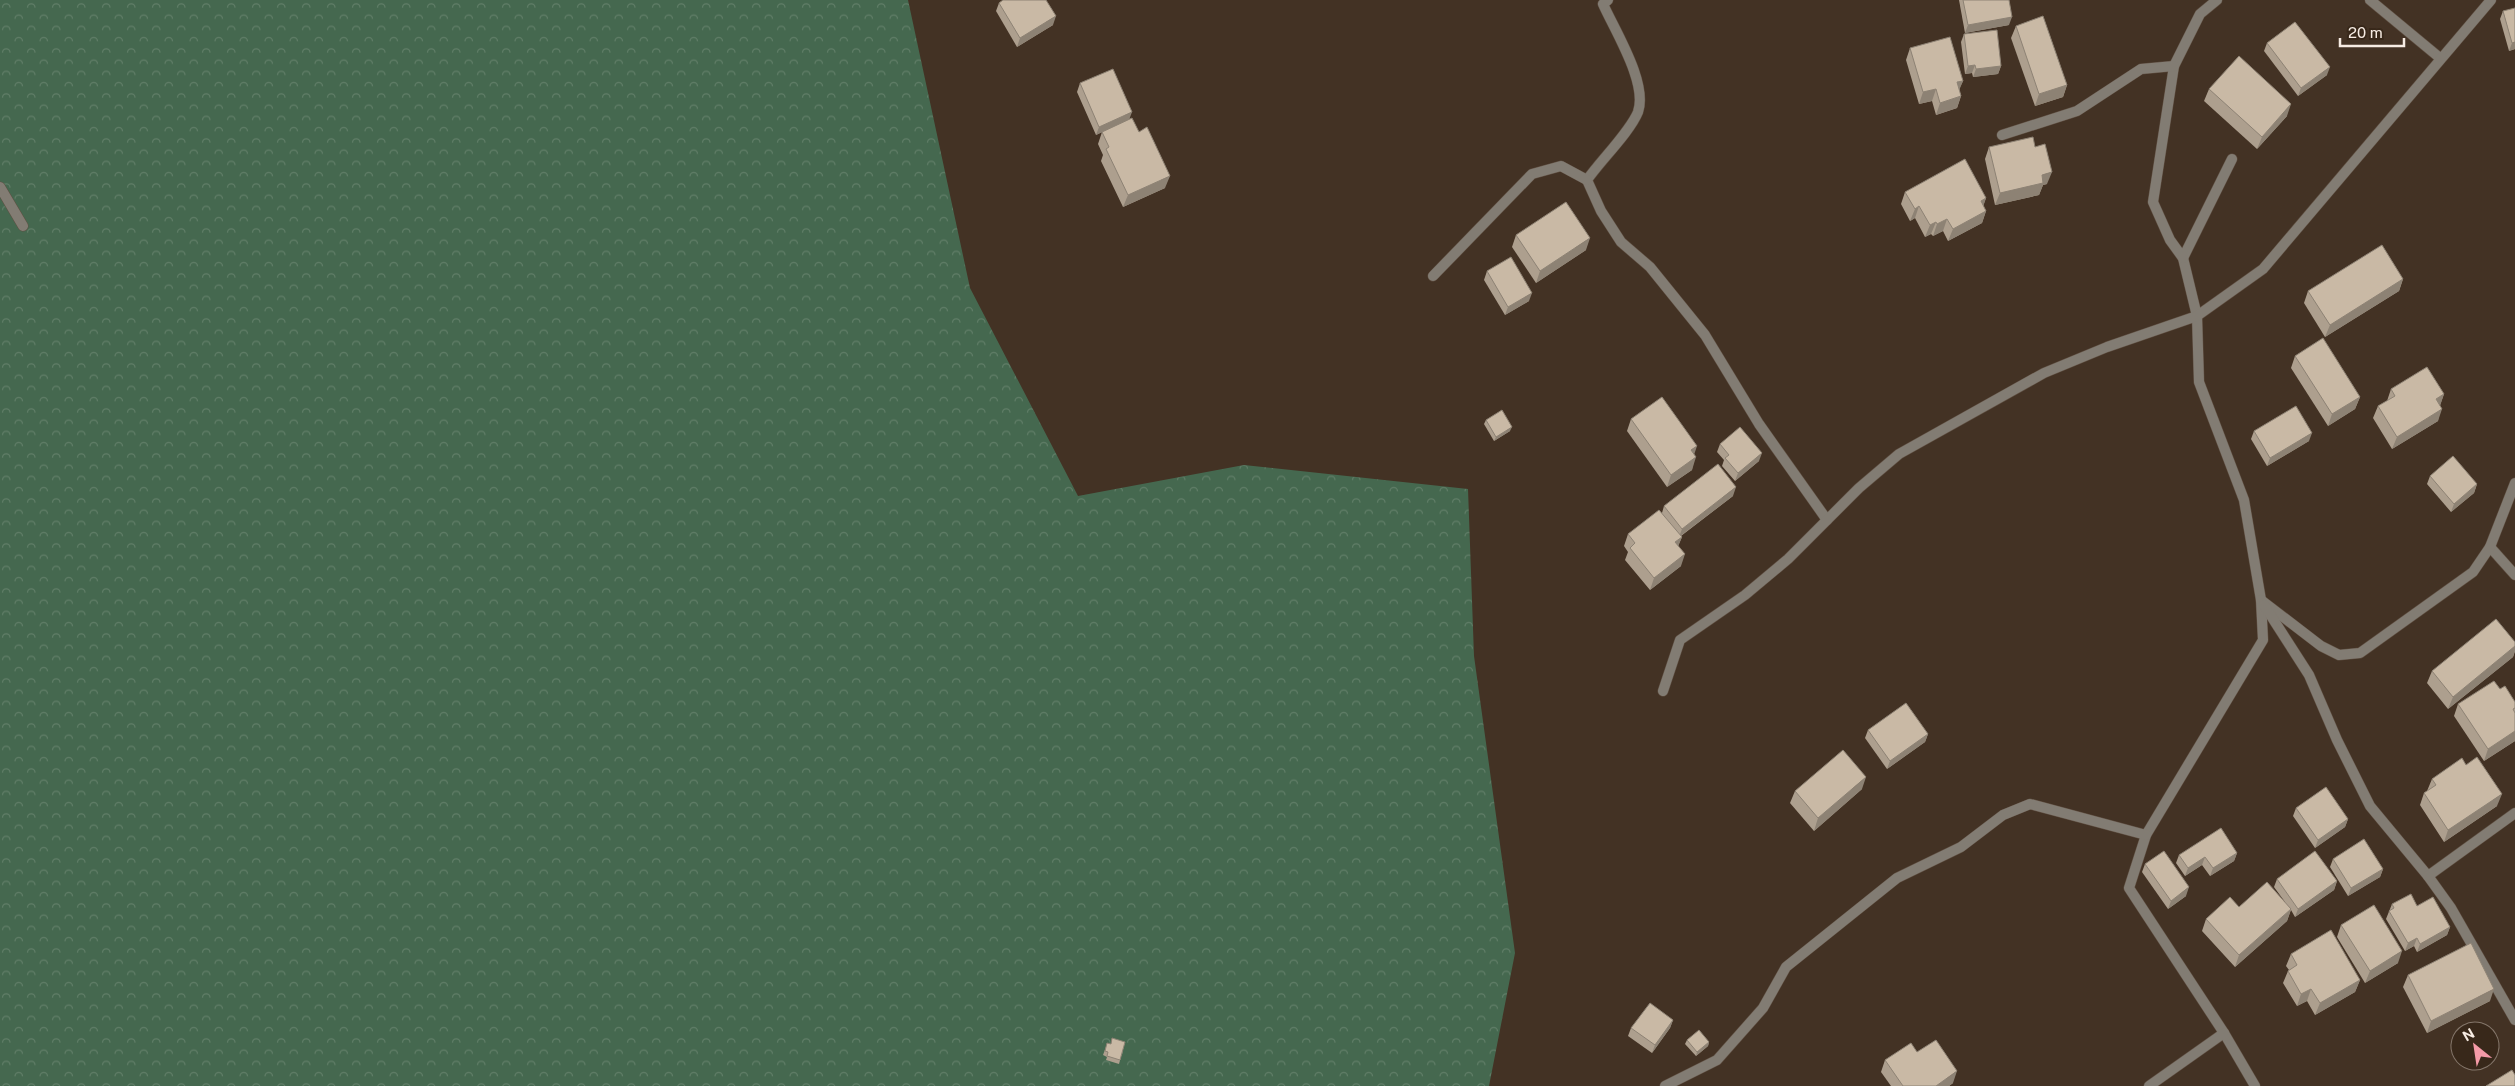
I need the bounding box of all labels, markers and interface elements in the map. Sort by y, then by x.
scale bar [2340,15,2404,47]
text: 20 m [2348,24,2383,41]
north arrow [2450,1021,2500,1071]
text: N [2460,1025,2477,1044]

